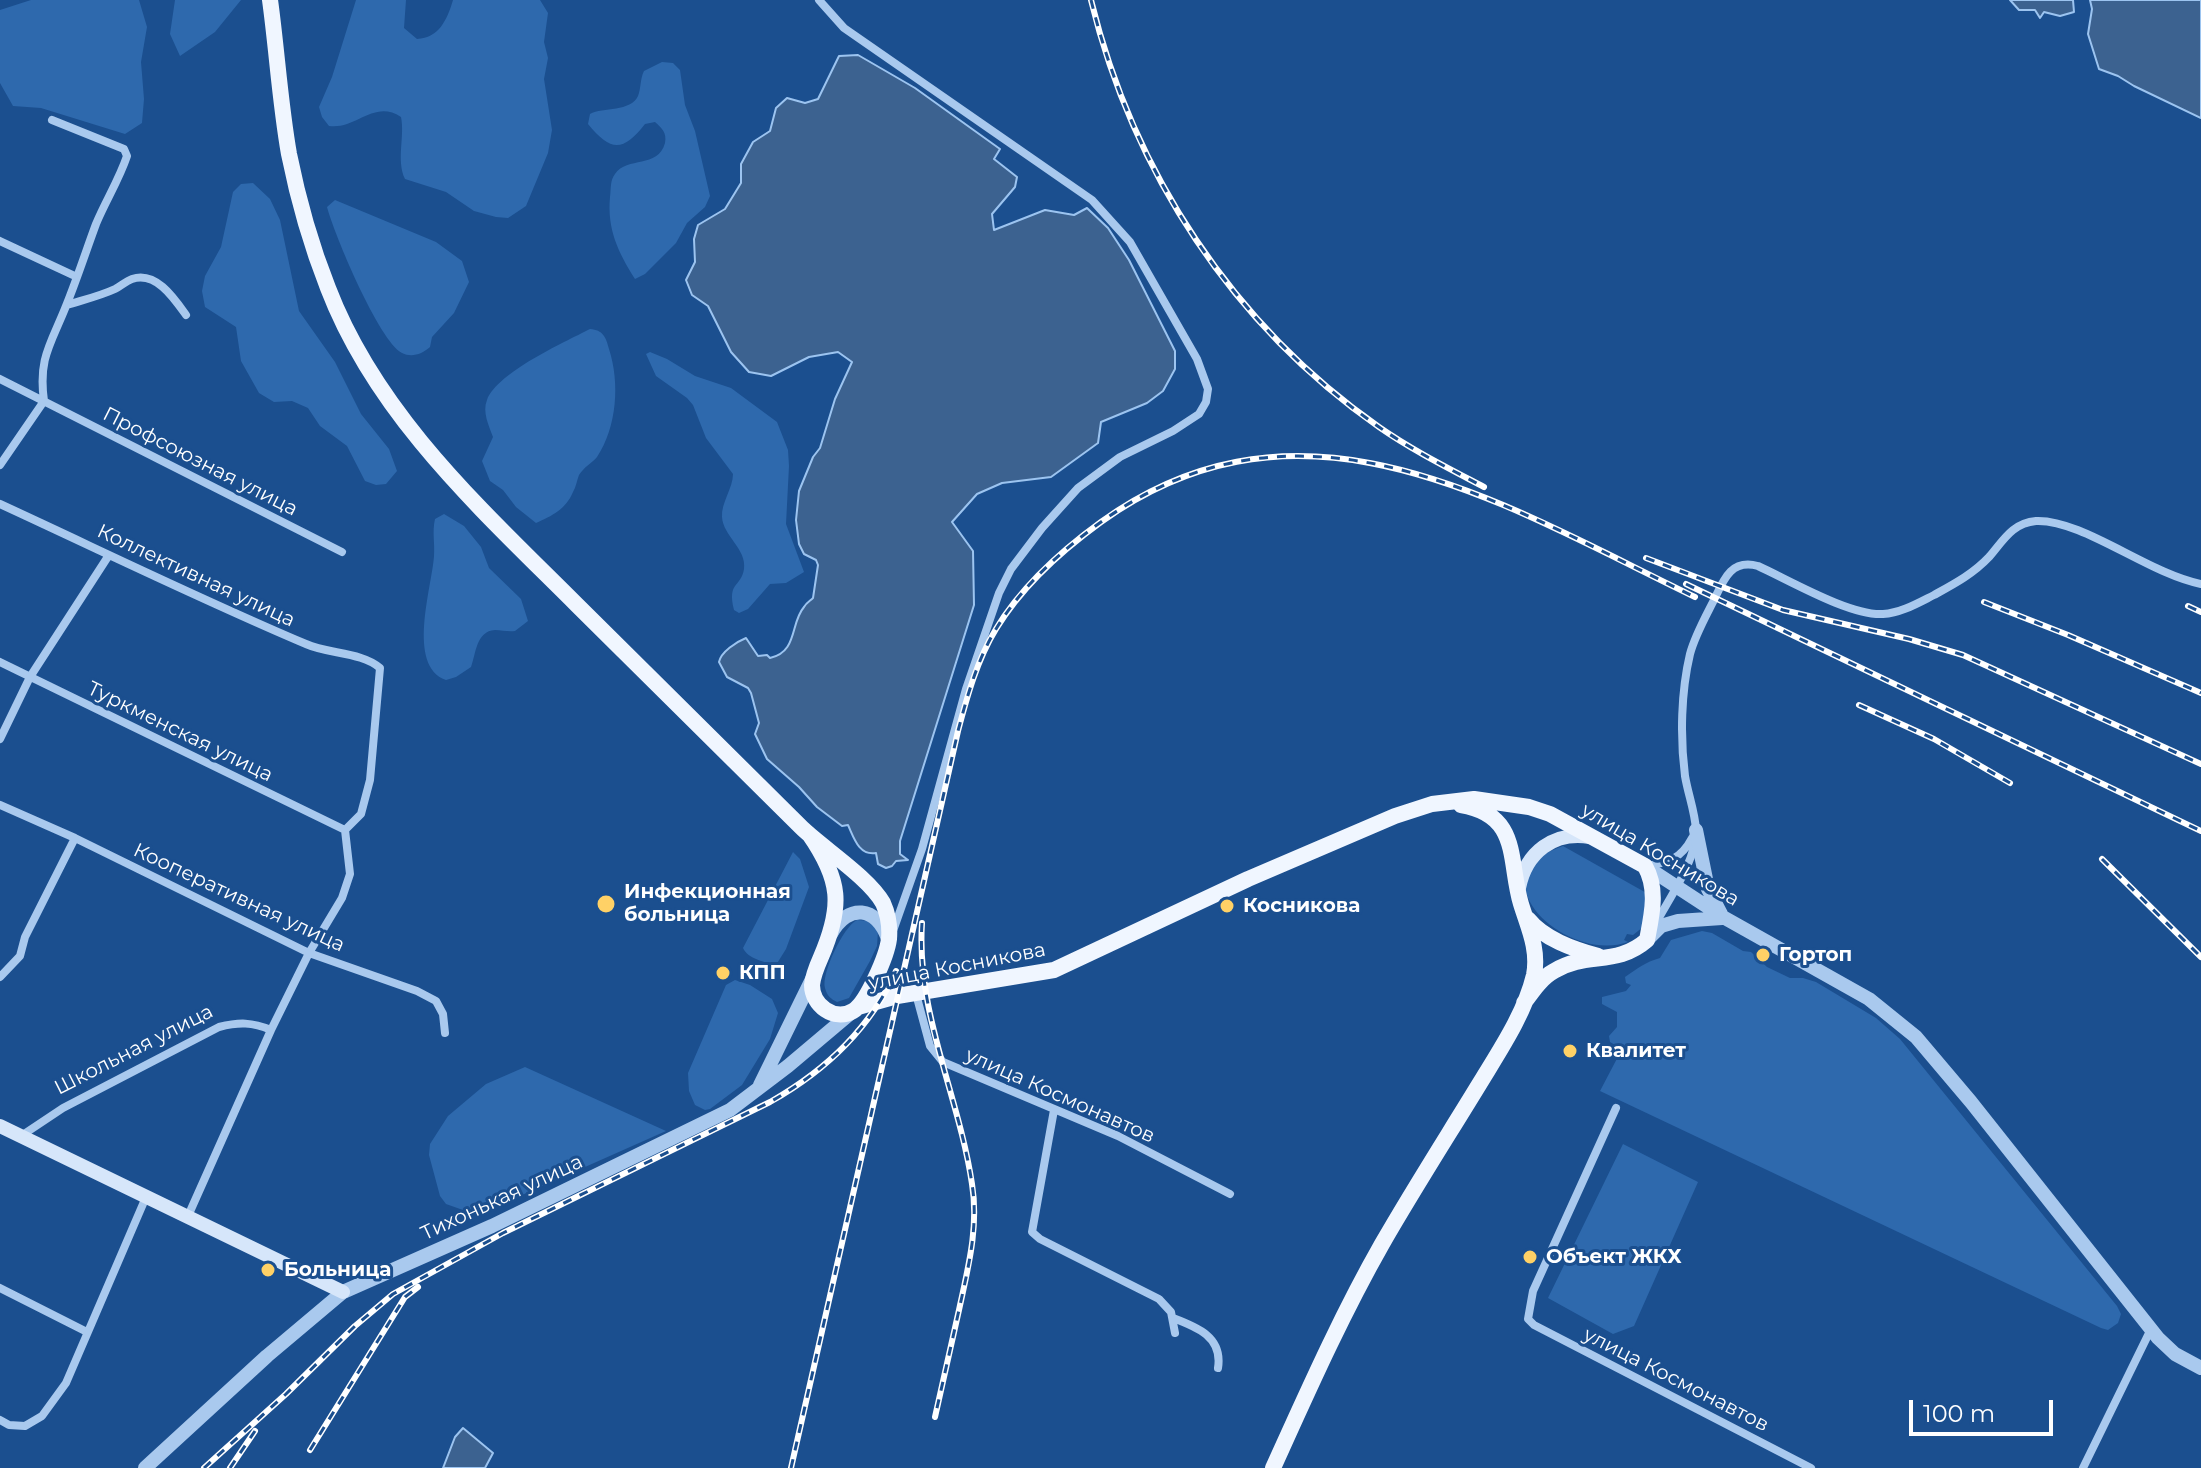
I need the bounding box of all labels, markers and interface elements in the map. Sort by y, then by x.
street label: Профсоюзная улица [99,402,301,522]
street label: Коллективная улица [93,520,299,632]
street label: Туркменская улица [83,677,277,787]
street label: улица Косникова [1577,798,1743,912]
street label: Кооперативная улица [130,838,348,958]
place label: Инфекционная больница [624,880,791,927]
marker: Инфекционная больница [595,893,617,915]
place label: Косникова [1243,894,1360,918]
marker: Косникова [1218,897,1236,915]
street label: улица Косникова [866,938,1048,996]
place label: Гортоп [1779,943,1852,967]
marker: Гортоп [1754,946,1772,964]
place label: КПП [739,961,786,985]
marker: КПП [714,964,732,982]
street label: Школьная улица [51,1000,217,1100]
place label: Квалитет [1586,1039,1686,1063]
marker: Квалитет [1561,1042,1579,1060]
street label: улица Космонавтов [962,1043,1158,1149]
street label: Тихонькая улица [417,1150,587,1246]
place label: Объект ЖКХ [1546,1245,1682,1269]
marker: Объект ЖКХ [1521,1248,1539,1266]
place label: Больница [284,1258,391,1282]
marker: Больница [259,1261,277,1279]
street label: улица Космонавтов [1579,1323,1773,1437]
scale bar [1913,1384,2057,1434]
text: 100 m [1923,1399,1995,1428]

